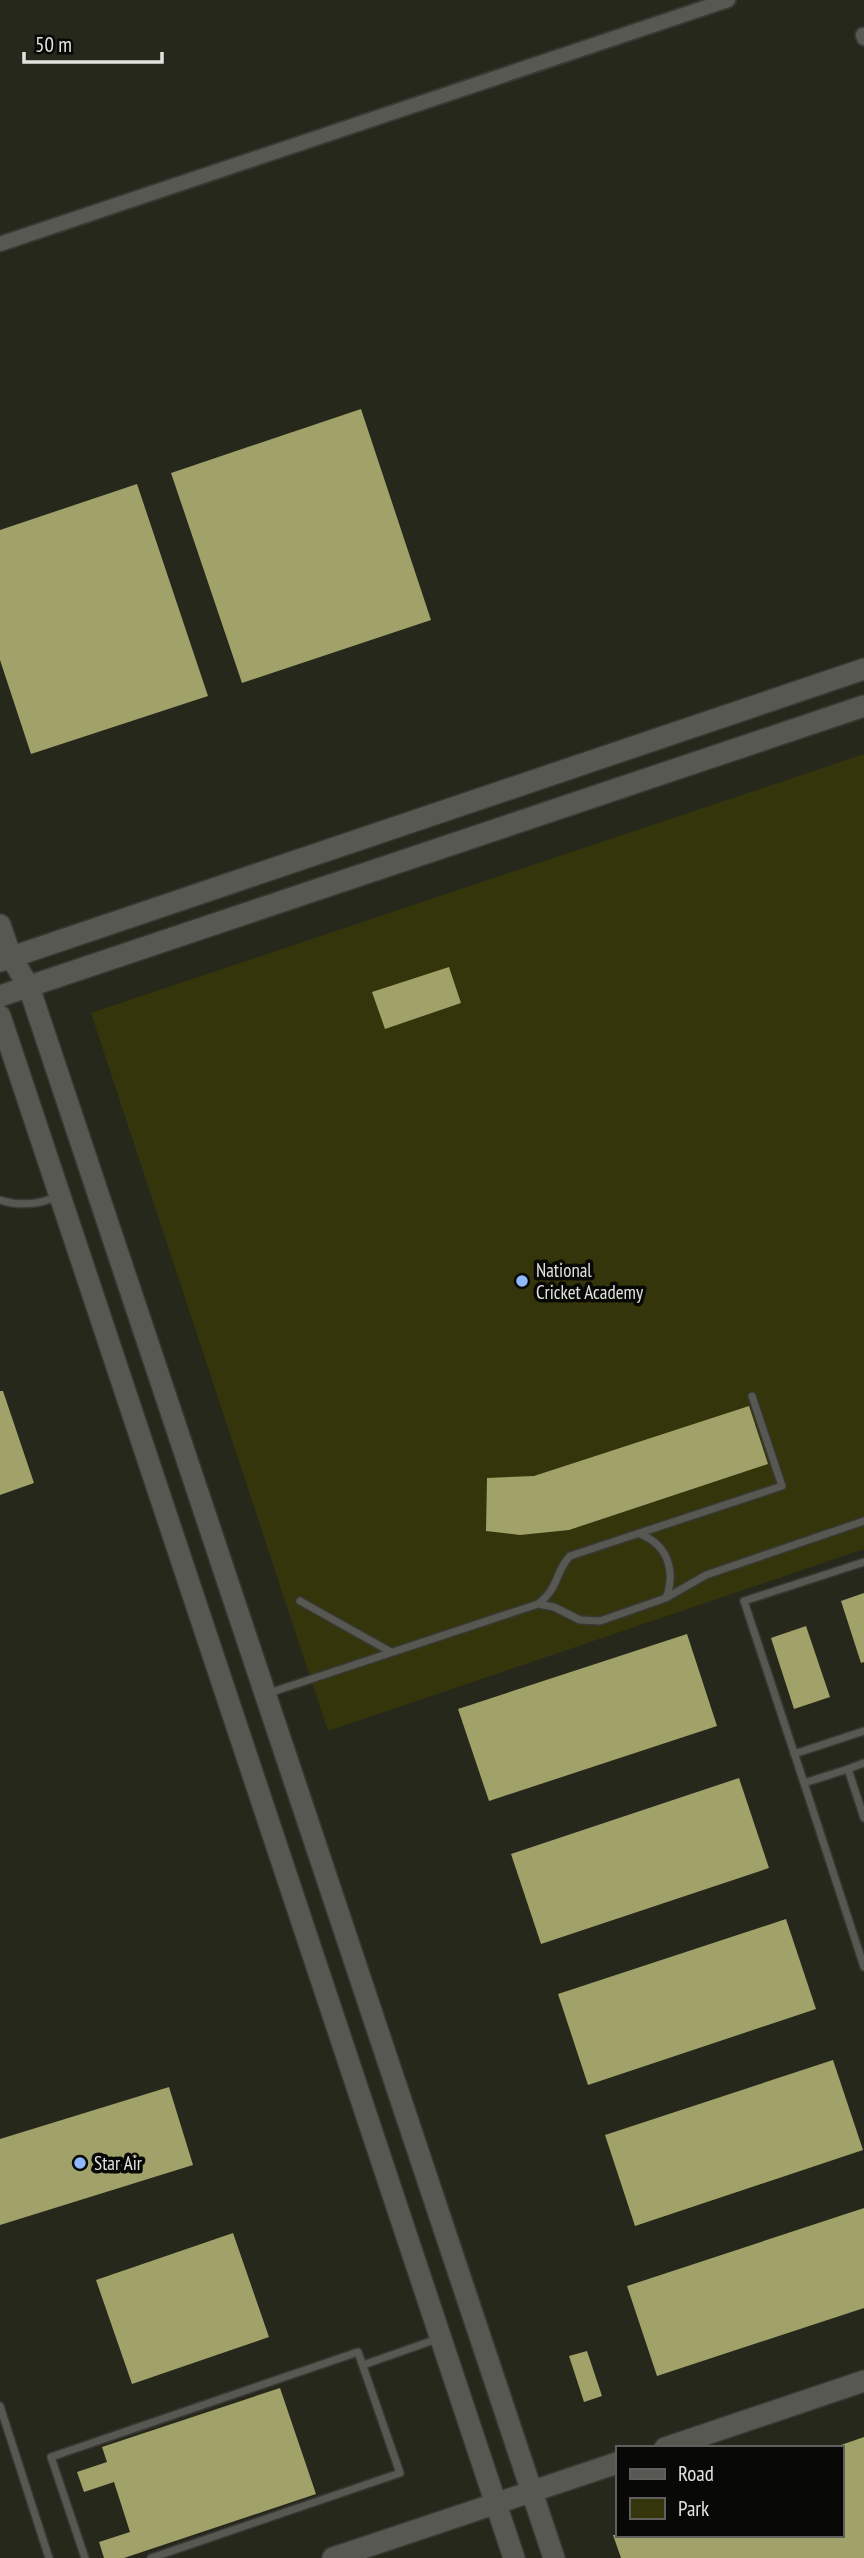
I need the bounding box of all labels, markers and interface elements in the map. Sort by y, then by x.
scale bar [24,21,163,65]
text: 50 m [35,31,72,58]
place label: National Cricket Academy [536,1258,644,1304]
marker: National Cricket Academy [514,1273,530,1289]
place label: Star Air [94,2151,143,2175]
marker: Star Air [72,2155,88,2171]
legend [616,2446,843,2537]
text: Road [678,2460,714,2487]
text: Park [678,2495,709,2522]

